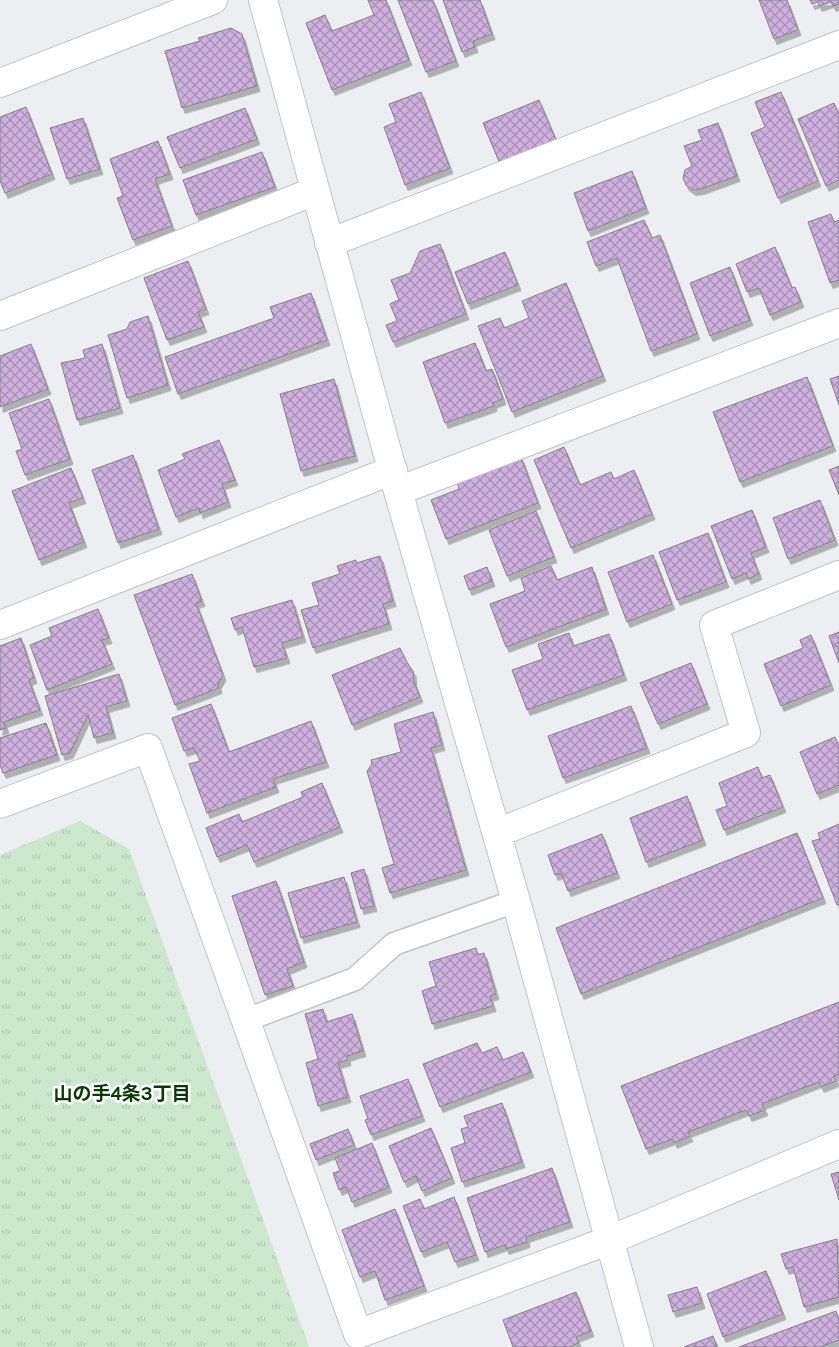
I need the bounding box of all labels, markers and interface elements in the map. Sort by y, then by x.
district label: 山の手4条3丁目 [53,1083,191,1105]

